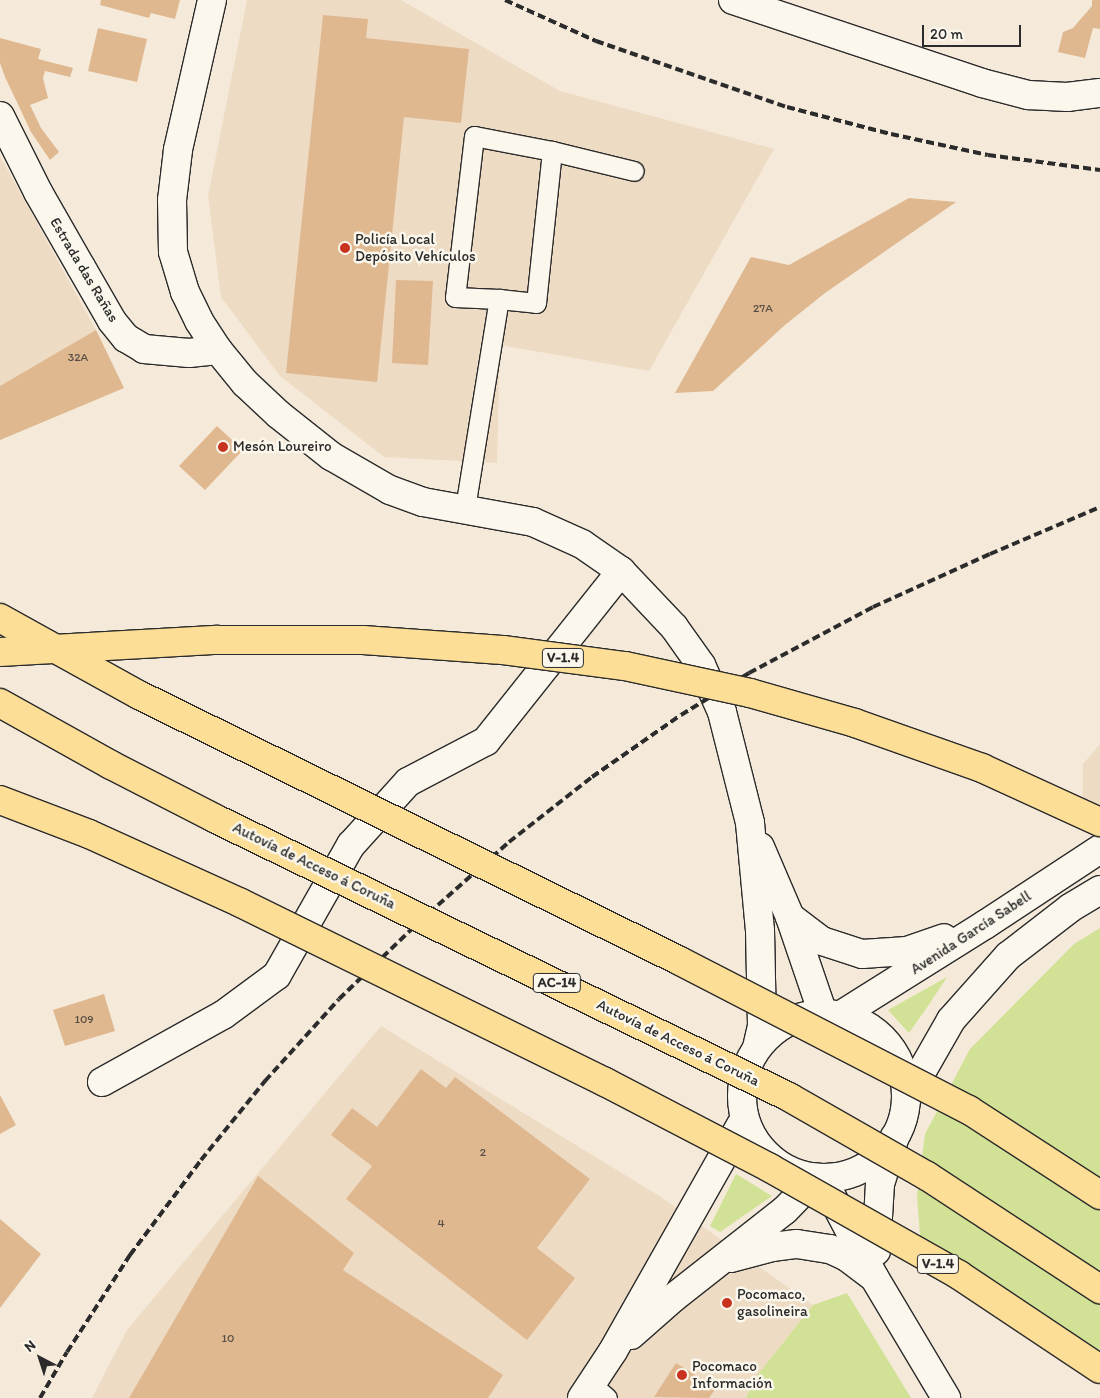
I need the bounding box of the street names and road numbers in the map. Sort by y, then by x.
street label: Estrada das Rañas [46,214,122,326]
road number: V-1.4 [542,646,584,670]
street label: Autovía de Acceso á Coruña [230,819,398,913]
street label: Avenida García Sabell [907,887,1035,979]
road number: AC-14 [532,971,582,994]
street label: Autovía de Acceso á Coruña [594,996,762,1090]
road number: V-1.4 [917,1252,959,1276]

